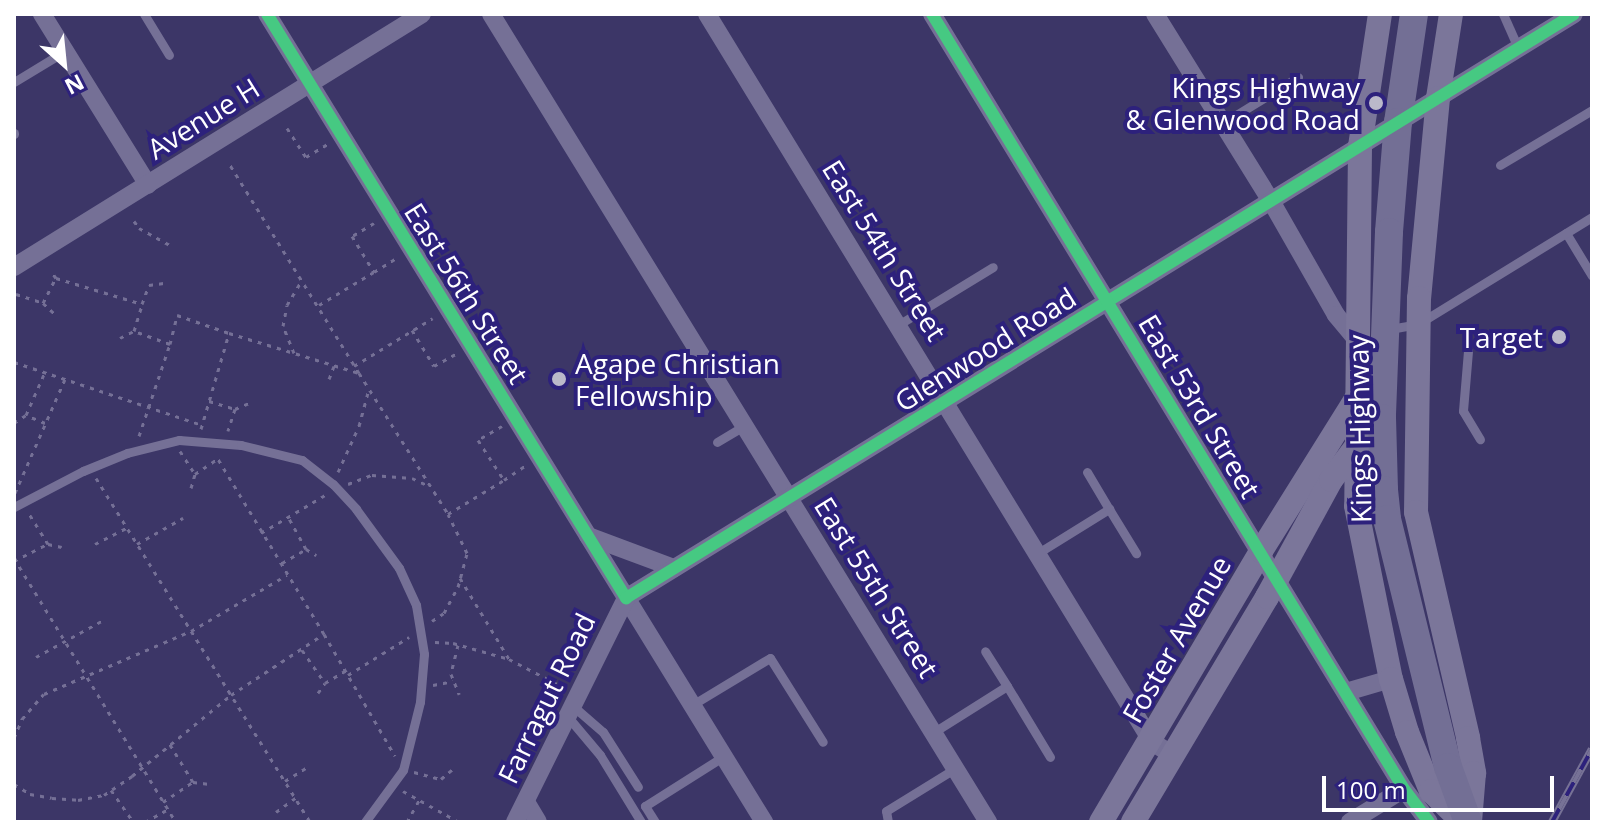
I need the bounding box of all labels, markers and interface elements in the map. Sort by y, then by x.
north arrow [24,24,104,104]
text: N [60,68,90,103]
place label: Kings Highway & Glenwood Road [1125,70,1360,136]
street label: Avenue H [141,71,265,165]
marker: Kings Highway & Glenwood Road [1367,94,1385,112]
street label: East 54th Street [816,154,954,346]
street label: East 56th Street [398,197,536,389]
street label: Glenwood Road [888,280,1082,418]
street label: East 53rd Street [1132,308,1268,504]
place label: Target [1460,320,1543,354]
marker: Target [1550,328,1568,346]
street label: Kings Highway [1341,334,1377,524]
place label: Agape Christian Fellowship [575,346,780,412]
marker: Agape Christian Fellowship [550,370,568,388]
street label: East 55th Street [808,491,946,683]
street label: Foster Avenue [1115,550,1237,728]
street label: Farragut Road [490,608,602,788]
scale bar [1326,760,1558,810]
text: 100 m [1336,773,1406,806]

